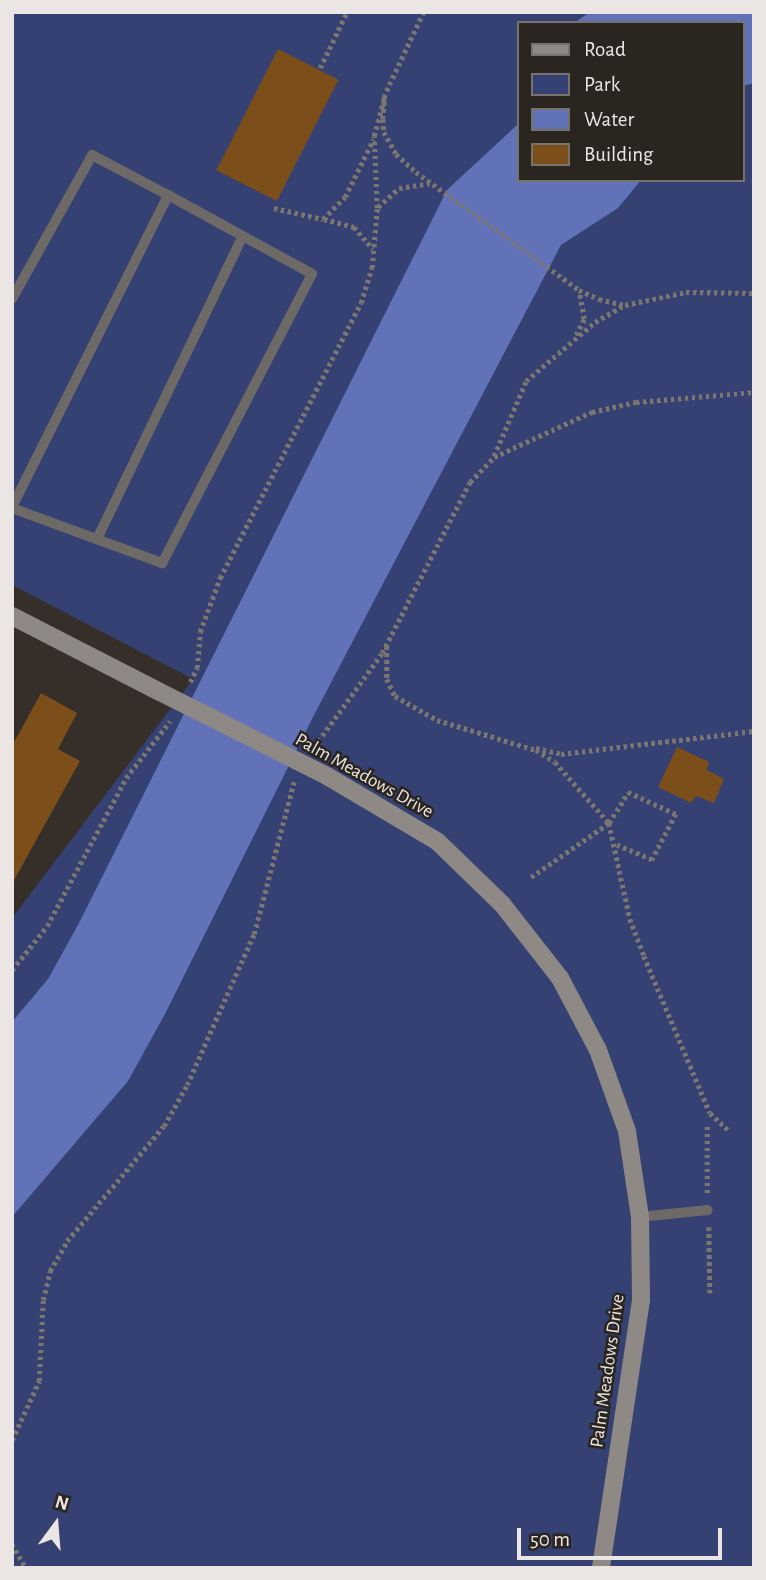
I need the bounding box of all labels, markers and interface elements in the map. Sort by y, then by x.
legend [518,21,745,182]
text: Road [584,39,626,60]
text: Park [584,74,620,95]
text: Water [584,109,634,130]
text: Building [584,144,653,165]
street label: Palm Meadows Drive [291,729,437,823]
street label: Palm Meadows Drive [586,1293,630,1449]
north arrow [21,1489,91,1559]
text: N [53,1492,71,1514]
scale bar [521,1514,726,1558]
text: 50 m [530,1529,570,1550]

